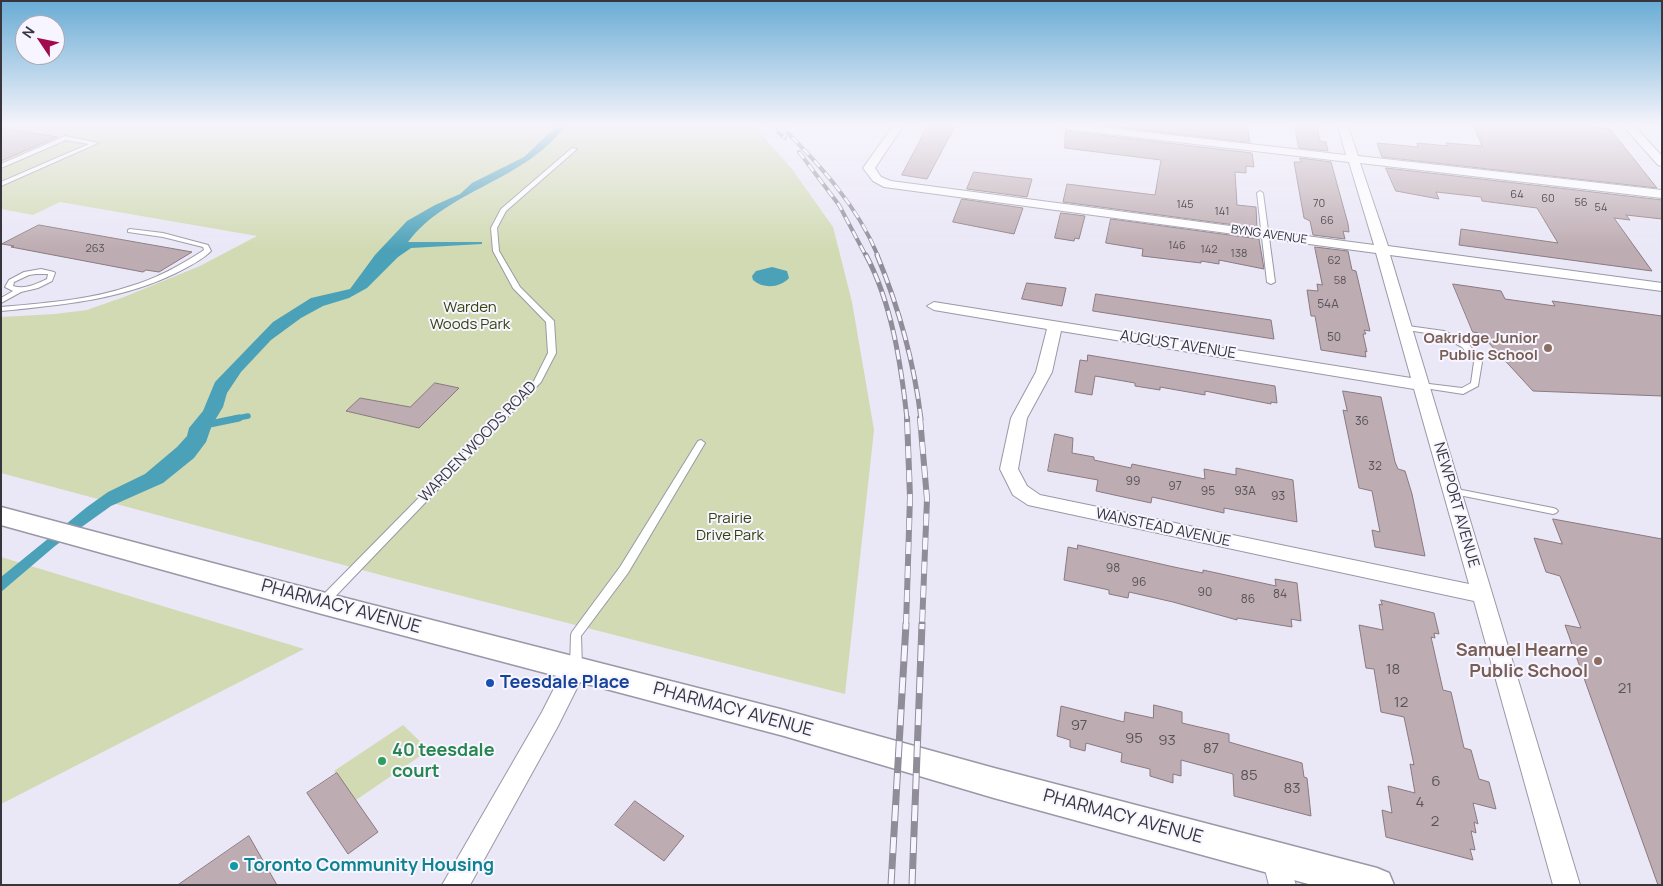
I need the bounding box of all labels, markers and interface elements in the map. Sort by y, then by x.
north arrow [15,15,65,65]
text: N [17,22,39,41]
house number: 64 [1510,188,1524,202]
house number: 60 [1541,192,1555,206]
house number: 56 [1574,196,1588,210]
house number: 70 [1313,197,1325,211]
house number: 145 [1176,198,1194,212]
house number: 54 [1595,201,1607,215]
house number: 141 [1214,205,1230,219]
house number: 66 [1320,214,1334,228]
street label: BYNG AVENUE [1230,223,1308,247]
house number: 146 [1168,239,1186,253]
house number: 263 [85,242,105,256]
house number: 142 [1200,243,1218,257]
house number: 138 [1231,247,1247,261]
house number: 62 [1327,254,1341,268]
house number: 58 [1334,274,1346,288]
house number: 54A [1317,298,1339,312]
park label: Warden Woods Park [430,299,510,334]
street label: AUGUST AVENUE [1119,327,1237,363]
place label: Oakridge Junior Public School [1424,330,1538,365]
house number: 50 [1327,331,1341,345]
marker: Oakridge Junior Public School [1542,342,1554,354]
street label: WARDEN WOODS ROAD [416,378,540,506]
house number: 36 [1355,415,1369,429]
street label: NEWPORT AVENUE [1429,440,1483,570]
house number: 32 [1368,460,1382,474]
house number: 99 [1126,475,1140,489]
house number: 97 [1168,480,1182,494]
house number: 95 [1201,485,1215,499]
house number: 93A [1234,485,1256,499]
house number: 93 [1271,490,1285,504]
street label: WANSTEAD AVENUE [1094,505,1232,551]
park label: Prairie Drive Park [696,510,764,545]
house number: 98 [1106,562,1120,576]
street label: PHARMACY AVENUE [259,575,423,639]
house number: 96 [1132,576,1146,590]
house number: 90 [1198,586,1212,600]
house number: 84 [1273,588,1287,602]
house number: 86 [1241,593,1255,607]
place label: Samuel Hearne Public School [1456,640,1588,682]
marker: Samuel Hearne Public School [1592,655,1604,667]
house number: 18 [1386,661,1400,679]
place label: Teesdale Place [500,672,630,694]
marker: Teesdale Place [484,677,496,689]
street label: PHARMACY AVENUE [651,678,815,742]
house number: 21 [1618,680,1632,698]
house number: 12 [1394,694,1408,712]
house number: 97 [1071,717,1087,735]
house number: 95 [1125,730,1143,748]
house number: 93 [1158,732,1176,750]
place label: 40 teesdale court [392,740,494,782]
house number: 87 [1203,740,1219,758]
marker: 40 teesdale court [376,755,388,767]
house number: 85 [1240,767,1258,785]
house number: 6 [1431,773,1441,791]
house number: 83 [1283,780,1301,798]
street label: PHARMACY AVENUE [1041,785,1205,849]
house number: 4 [1416,794,1424,812]
house number: 2 [1431,813,1439,831]
place label: Toronto Community Housing [244,855,494,877]
marker: Toronto Community Housing [228,860,240,872]

